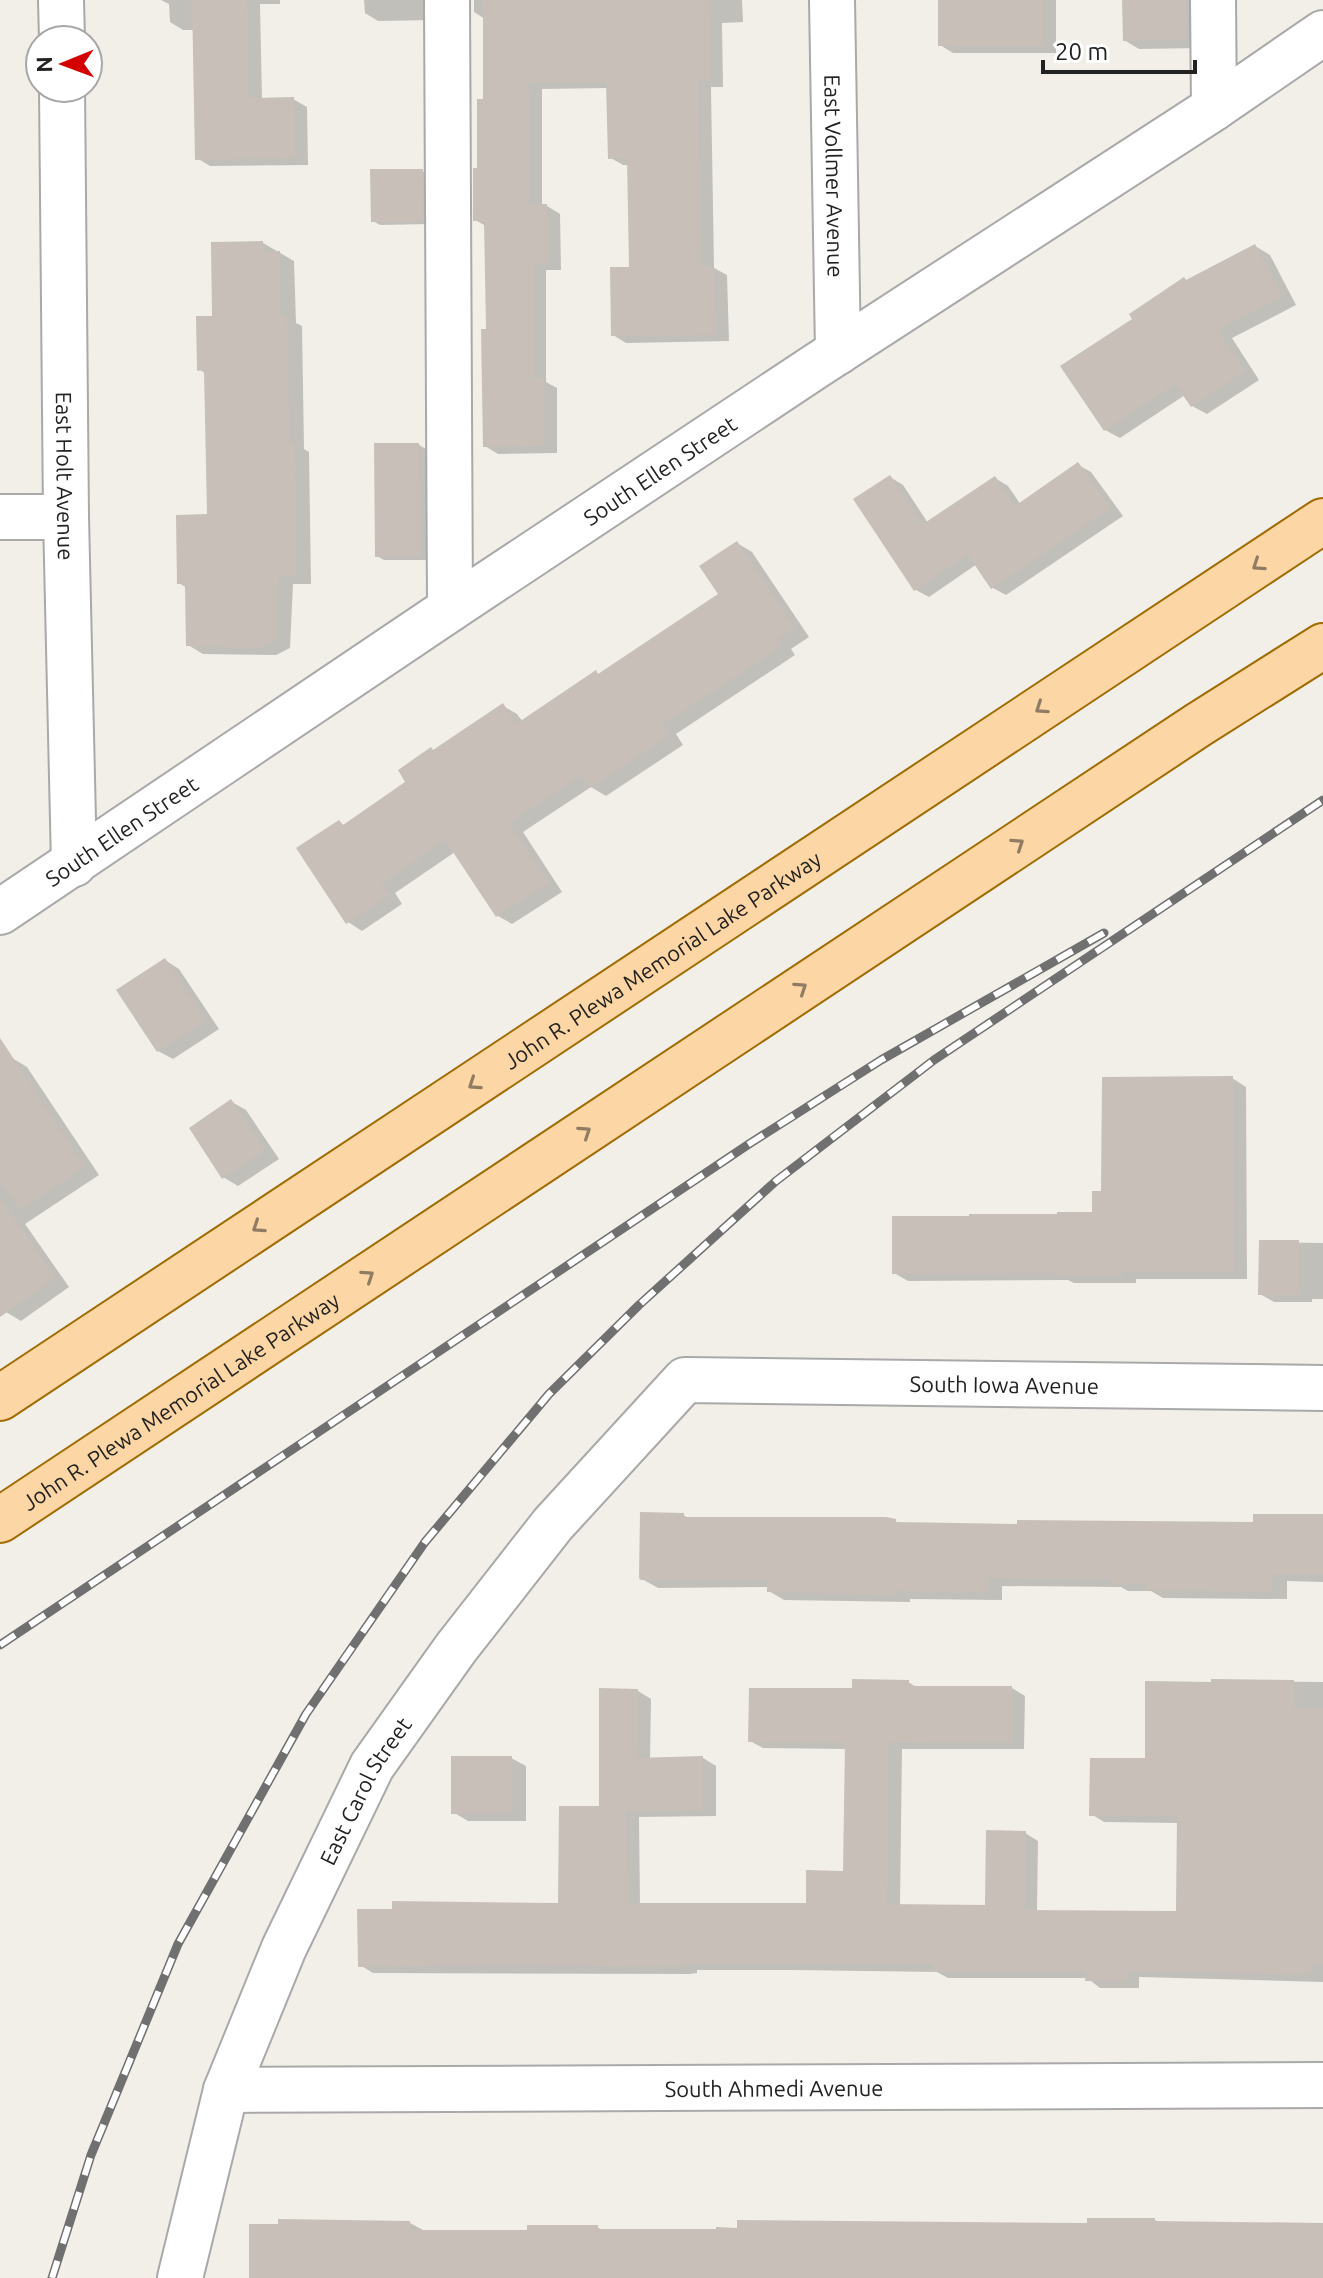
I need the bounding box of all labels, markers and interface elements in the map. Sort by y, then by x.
north arrow [24,24,104,104]
scale bar [1043,24,1195,74]
text: 20 m [1055,38,1108,65]
text: N [31,56,56,73]
street label: East Vollmer Avenue [821,74,849,278]
street label: East Holt Avenue [52,391,79,561]
street label: South Ellen Street [578,410,741,530]
one-way arrow [1252,555,1267,570]
one-way arrow [1036,699,1050,714]
street label: South Ellen Street [40,770,202,891]
one-way arrow [1009,839,1024,854]
street label: John R. Plewa Memorial Lake Parkway [499,845,825,1073]
one-way arrow [793,983,807,998]
one-way arrow [469,1074,483,1089]
one-way arrow [576,1127,590,1142]
one-way arrow [252,1218,266,1233]
one-way arrow [360,1270,374,1285]
street label: John R. Plewa Memorial Lake Parkway [17,1286,344,1515]
street label: South Iowa Avenue [909,1370,1099,1398]
street label: East Carol Street [314,1712,416,1868]
street label: South Ahmedi Avenue [665,2075,883,2101]

